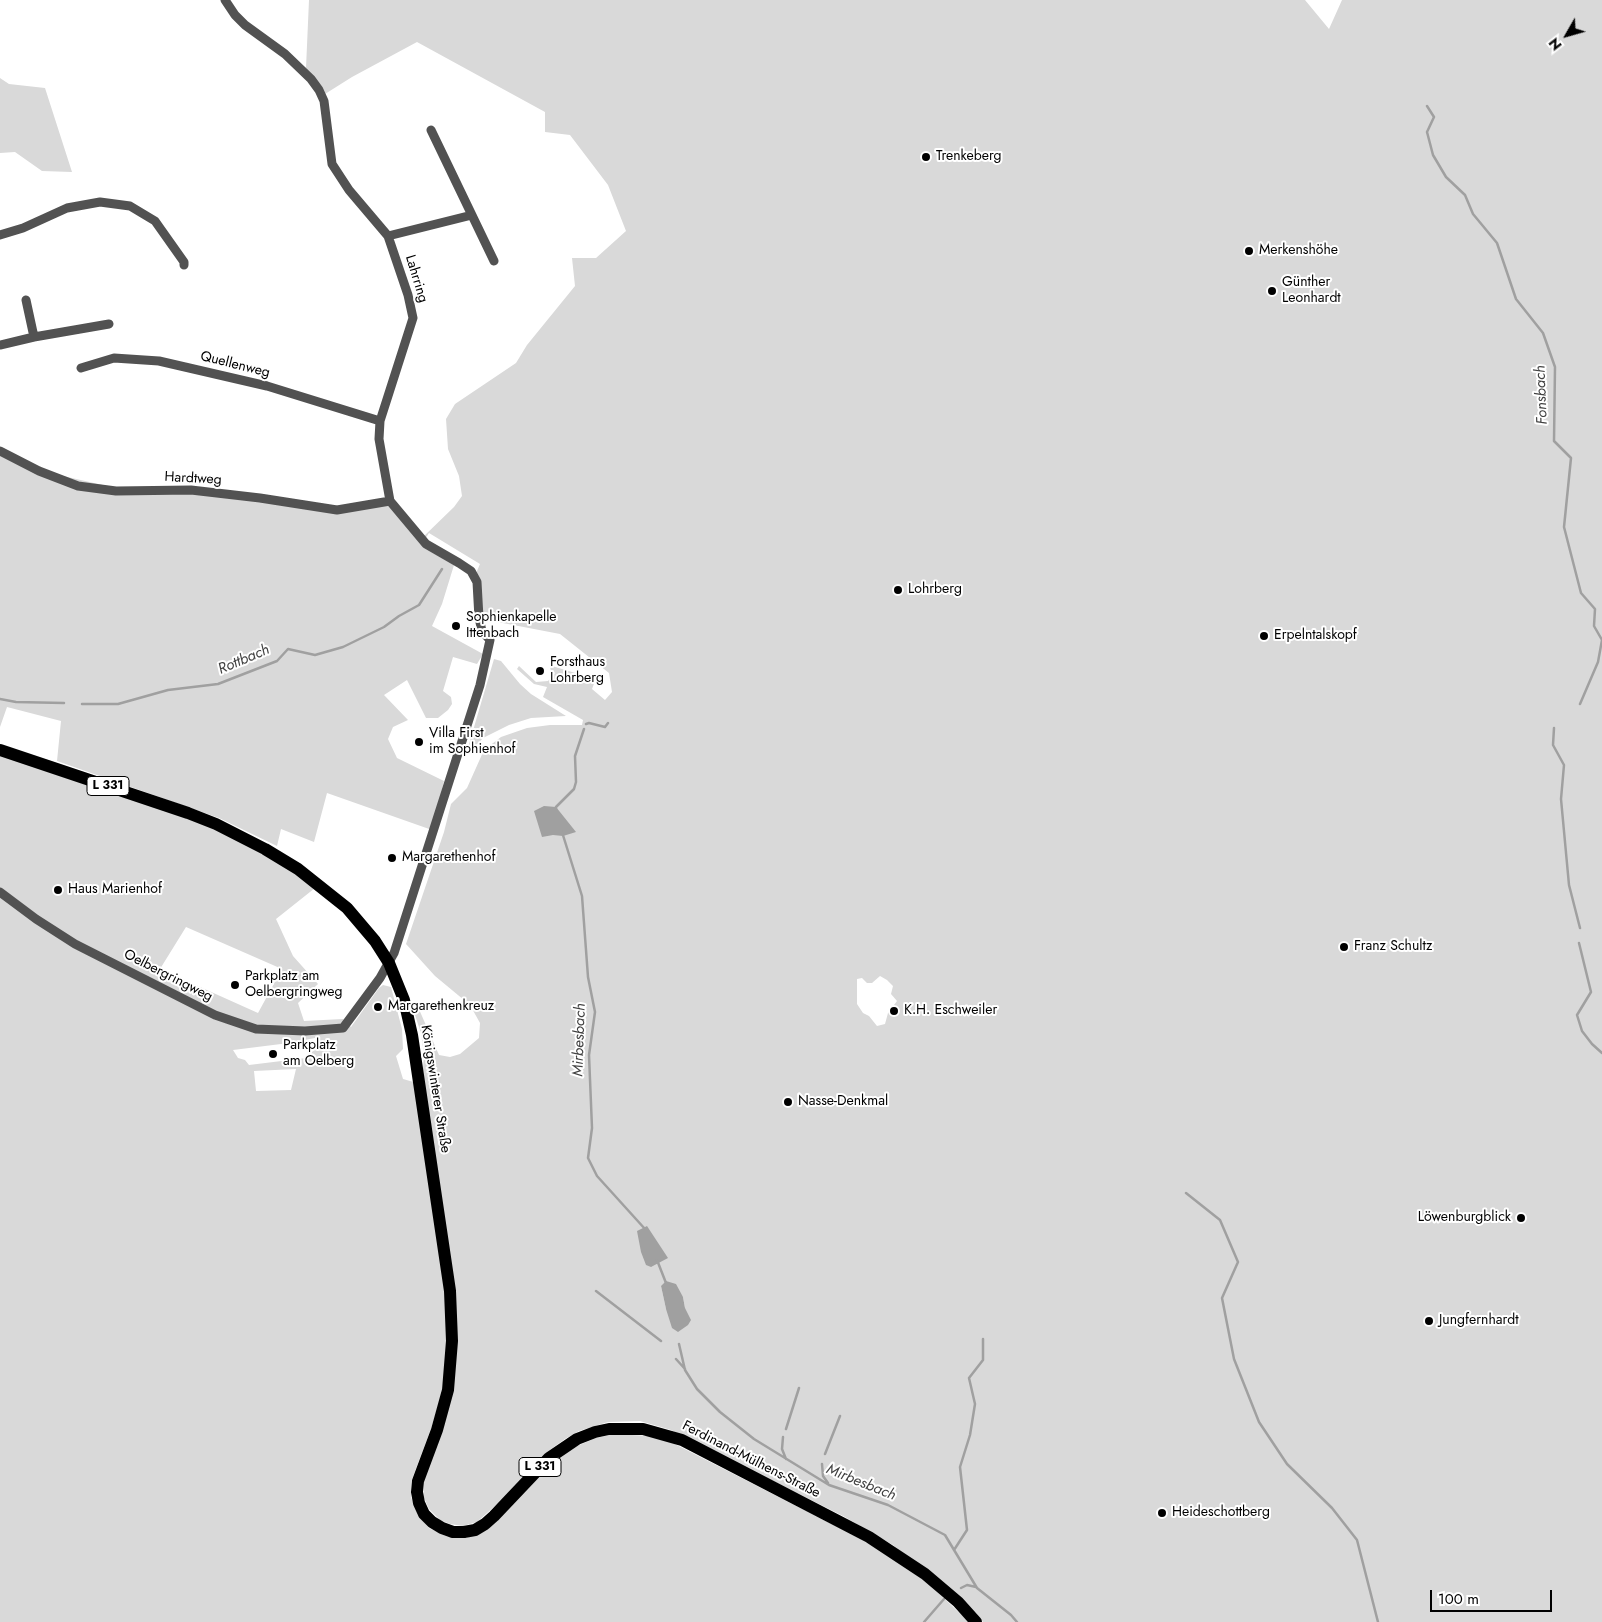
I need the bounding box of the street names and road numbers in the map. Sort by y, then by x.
street label: Lahrring [401,253,431,305]
street label: Quellenweg [198,348,272,382]
street label: Hardtweg [164,469,222,489]
road number: L 331 [87,776,129,796]
street label: Oelbergringweg [121,946,215,1006]
street label: Königswinterer Straße [417,1024,453,1154]
street label: Ferdinand-Mülhens-Straße [679,1418,823,1502]
road number: L 331 [519,1458,561,1476]

